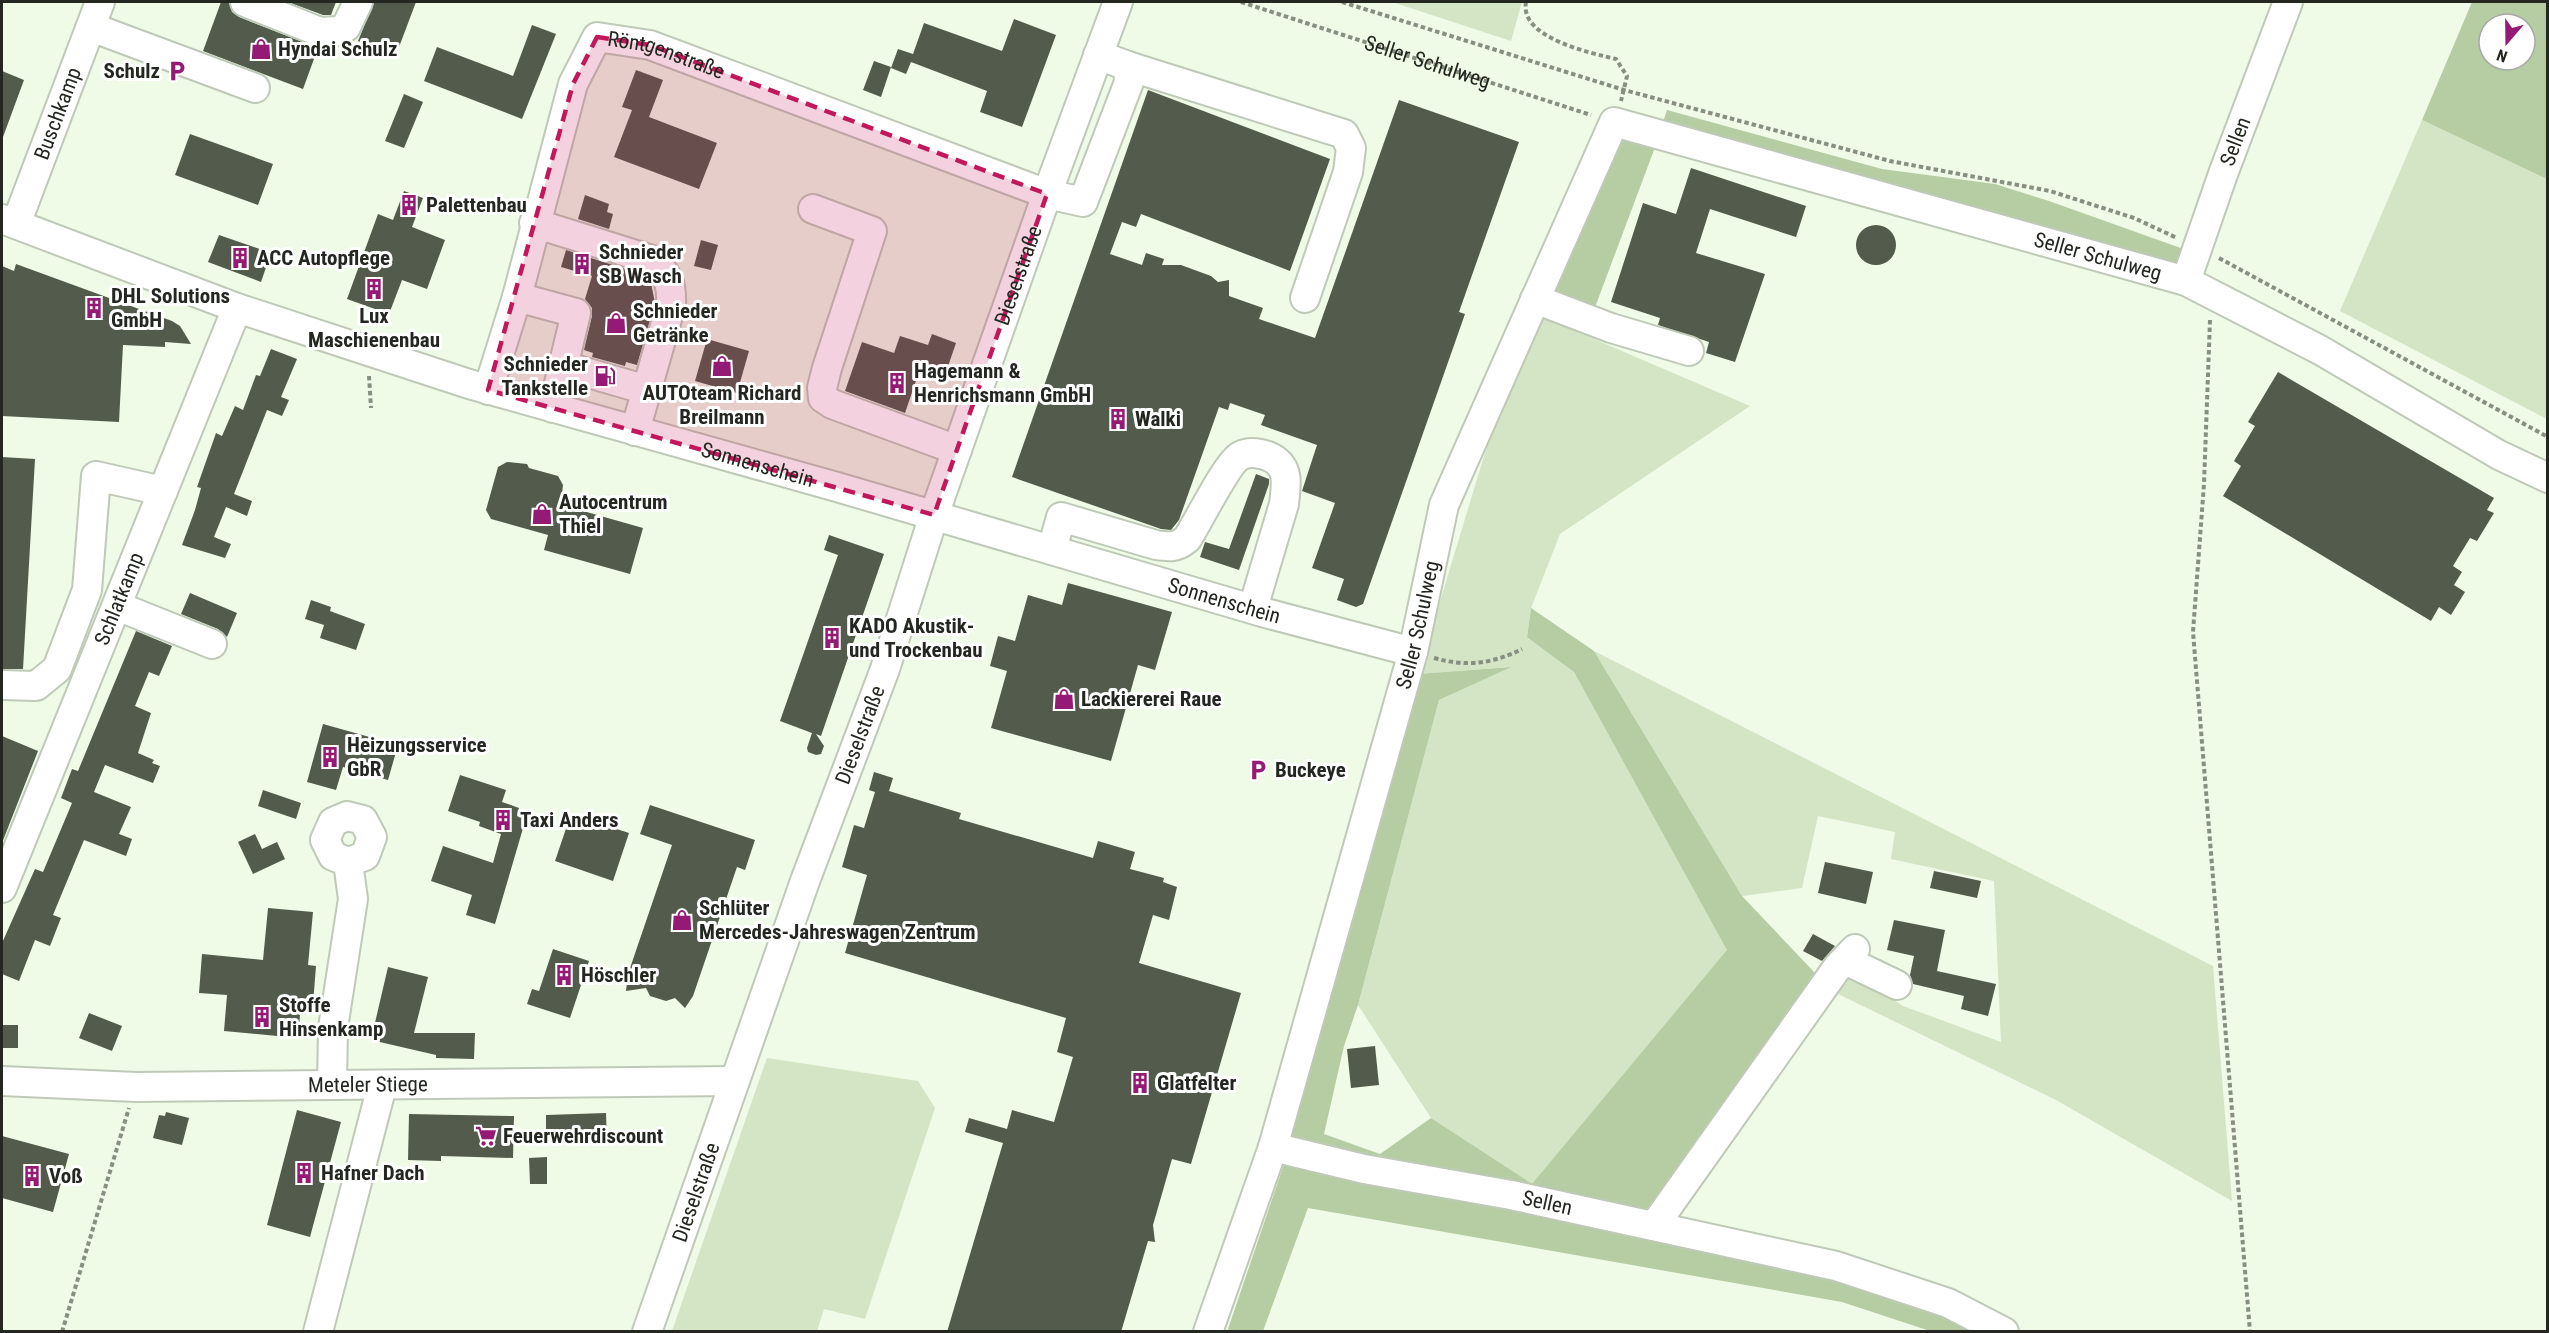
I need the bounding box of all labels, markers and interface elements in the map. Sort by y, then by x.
north arrow [2477,12,2537,72]
street label: Röntgenstraße [606,27,728,84]
street label: Seller Schulweg [1361,31,1494,94]
shop icon: Hyndai Schulz [249,37,273,61]
place label: Hyndai Schulz [278,37,397,61]
text: N [2494,45,2510,66]
place label: Schulz [104,59,160,83]
parking icon: Schulz [165,59,189,83]
street label: Buschkamp [29,64,86,163]
street label: Sellen [2215,114,2255,169]
building icon: Palettenbau [397,193,421,217]
place label: Palettenbau [426,193,527,217]
street label: Dieselstraße [990,222,1047,328]
street label: Seller Schulweg [2032,227,2164,286]
place label: Schnieder SB Wasch [599,240,683,288]
building icon: ACC Autopflege [228,246,252,270]
place label: ACC Autopflege [257,246,390,270]
building icon: Schnieder SB Wasch [570,252,594,276]
building icon: Lux Maschienenbau [362,277,386,301]
place label: DHL Solutions GmbH [111,284,230,332]
building icon: DHL Solutions GmbH [82,296,106,320]
place label: Schnieder Getränke [633,299,717,347]
place label: Lux Maschienenbau [308,304,440,352]
shop icon: Schnieder Getränke [604,311,628,335]
place label: Schnieder Tankstelle [501,352,588,400]
shop icon: AUTOteam Richard Breilmann [710,354,734,378]
place label: Hagemann & Henrichsmann GmbH [914,359,1091,407]
fuel station icon: Schnieder Tankstelle [593,364,617,388]
building icon: Hagemann & Henrichsmann GmbH [885,371,909,395]
place label: AUTOteam Richard Breilmann [643,381,801,429]
building icon: Walki [1106,407,1130,431]
place label: Walki [1135,407,1181,431]
street label: Sonnenschein [698,438,817,492]
place label: Autocentrum Thiel [559,490,668,538]
shop icon: Autocentrum Thiel [530,502,554,526]
street label: Schlatkamp [90,549,149,649]
street label: Seller Schulweg [1391,558,1444,692]
street label: Sonnenschein [1165,573,1283,628]
place label: KADO Akustik- und Trockenbau [849,614,983,662]
building icon: KADO Akustik- und Trockenbau [820,626,844,650]
street label: Dieselstraße [831,682,890,788]
shop icon: Lackiererei Raue [1052,687,1076,711]
place label: Lackiererei Raue [1081,687,1222,711]
place label: Heizungsservice GbR [347,733,487,781]
building icon: Heizungsservice GbR [318,745,342,769]
parking icon: Buckeye [1246,758,1270,782]
place label: Buckeye [1275,758,1346,782]
building icon: Taxi Anders [491,808,515,832]
place label: Taxi Anders [520,808,619,832]
place label: Schlüter Mercedes-Jahreswagen Zentrum [699,896,975,944]
shop icon: Schlüter Mercedes-Jahreswagen Zentrum [670,908,694,932]
building icon: Höschler [552,963,576,987]
place label: Höschler [581,963,656,987]
place label: Stoffe Hinsenkamp [279,993,383,1041]
building icon: Stoffe Hinsenkamp [250,1005,274,1029]
building icon: Glatfelter [1128,1071,1152,1095]
place label: Glatfelter [1157,1071,1236,1095]
street label: Meteler Stiege [308,1072,428,1097]
supermarket icon: Feuerwehrdiscount [474,1124,498,1148]
place label: Feuerwehrdiscount [503,1124,663,1148]
street label: Dieselstraße [667,1139,724,1245]
building icon: Hafner Dach [292,1161,316,1185]
place label: Hafner Dach [321,1161,425,1185]
building icon: Voß [20,1164,44,1188]
place label: Voß [49,1164,83,1188]
street label: Sellen [1520,1186,1574,1220]

